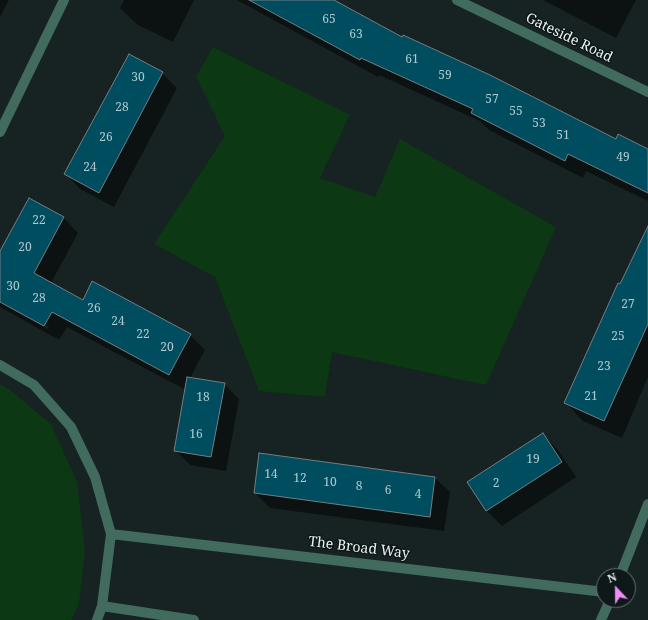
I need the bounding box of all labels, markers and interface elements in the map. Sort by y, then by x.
street label: Gateside Road [523,10,615,66]
house number: 65 [322,13,336,27]
house number: 63 [349,28,363,42]
house number: 61 [405,53,419,67]
house number: 59 [438,69,452,83]
house number: 30 [131,71,145,85]
house number: 57 [485,93,499,107]
house number: 28 [115,101,129,115]
house number: 55 [509,105,523,119]
house number: 53 [532,117,546,131]
house number: 51 [556,129,570,143]
house number: 26 [99,131,113,145]
house number: 49 [616,151,630,165]
house number: 24 [83,161,97,175]
house number: 22 [32,214,46,228]
house number: 20 [18,241,32,255]
house number: 30 [6,280,20,294]
house number: 28 [32,292,46,306]
house number: 27 [621,298,635,312]
house number: 26 [87,302,101,316]
house number: 24 [111,315,125,329]
house number: 22 [136,328,150,342]
house number: 25 [611,330,625,344]
house number: 20 [160,341,174,355]
house number: 23 [597,360,611,374]
house number: 21 [584,390,598,404]
house number: 18 [196,391,210,405]
house number: 16 [189,428,203,442]
house number: 19 [526,453,540,467]
house number: 14 [264,468,278,482]
house number: 12 [293,472,307,486]
house number: 10 [323,476,337,490]
house number: 2 [493,477,499,491]
house number: 8 [356,480,362,494]
house number: 6 [385,484,391,498]
house number: 4 [415,488,421,502]
street label: The Broad Way [307,533,411,563]
north arrow [596,568,636,608]
text: N [605,569,619,586]

